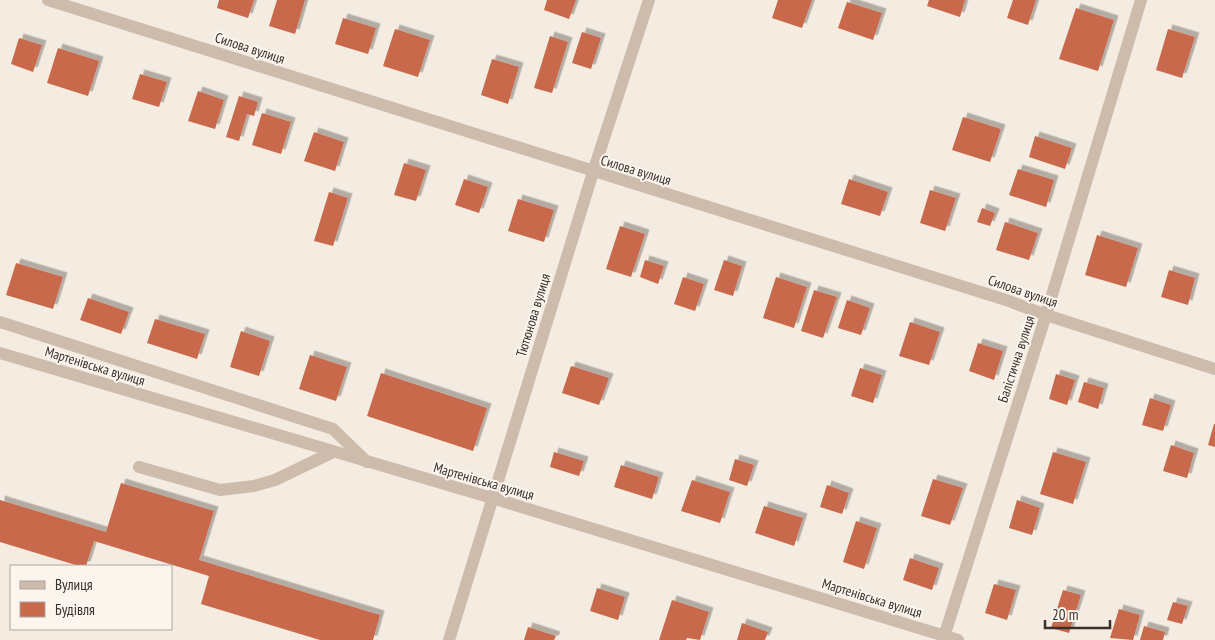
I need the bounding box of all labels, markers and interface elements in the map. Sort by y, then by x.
street label: Силова вулиця [213,28,287,68]
street label: Силова вулиця [599,151,673,189]
street label: Тютюнова вулиця [512,271,554,359]
street label: Силова вулиця [986,271,1060,311]
street label: Балістична вулиця [993,313,1039,405]
street label: Мартенівська вулиця [43,342,147,390]
street label: Мартенівська вулиця [432,458,536,504]
legend [10,565,172,630]
street label: Мартенівська вулиця [820,574,924,622]
text: Вулиця [55,575,93,594]
scale bar [1045,598,1110,630]
text: Будівля [55,600,95,619]
text: 20 m [1052,605,1078,624]

